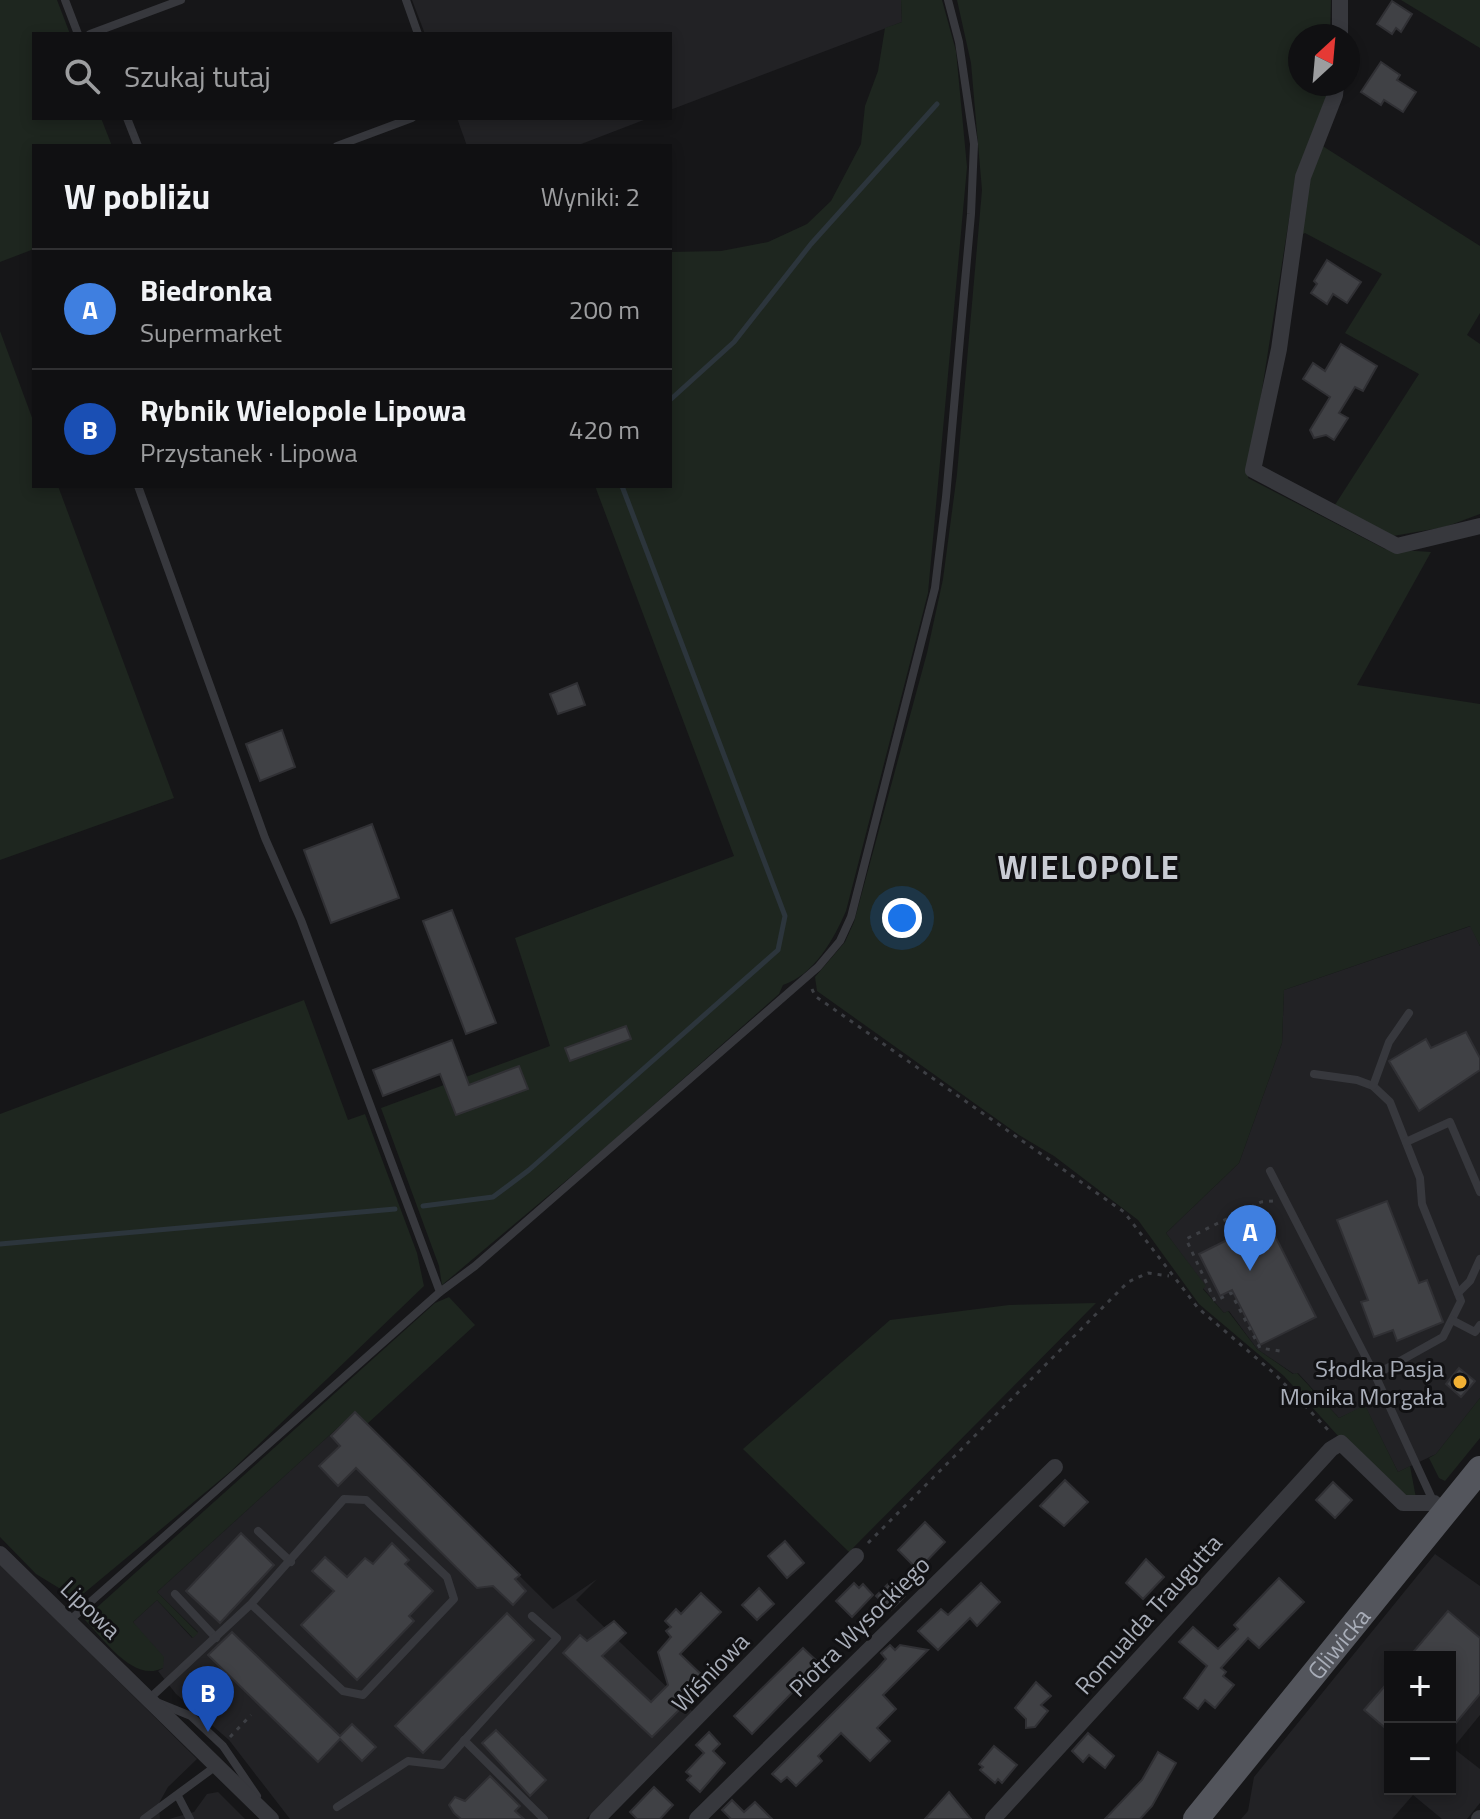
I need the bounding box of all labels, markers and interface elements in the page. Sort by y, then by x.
north arrow [1288,24,1360,96]
search box [32,32,672,120]
text: Szukaj tutaj [124,53,271,99]
icon: search [60,54,104,98]
text: W pobliżu [64,170,210,222]
text: Wyniki: 2 [541,177,640,216]
text: Biedronka [140,267,272,313]
text: A [82,290,98,329]
text: 200 m [569,290,640,329]
text: Supermarket [140,313,282,352]
text: Rybnik Wielopole Lipowa [140,387,466,433]
text: B [82,410,98,449]
text: 420 m [569,410,640,449]
text: Przystanek · Lipowa [140,433,358,472]
district label: WIELOPOLE [998,843,1180,891]
your location [882,898,922,938]
pin: A [1224,1205,1276,1271]
place label: Słodka Pasja Monika Morgała [1280,1350,1444,1414]
marker: Słodka Pasja Monika Morgała [1451,1373,1469,1391]
street label: Romualda Traugutta [1066,1526,1230,1702]
street label: Piotra Wysockiego [780,1547,938,1705]
street label: Lipowa [53,1571,129,1647]
street label: Gliwicka [1298,1600,1379,1687]
street label: Wiśniowa [663,1624,757,1720]
map controls [1384,1651,1456,1795]
button: + [1384,1651,1456,1723]
pin: B [182,1666,234,1732]
button: − [1384,1723,1456,1795]

